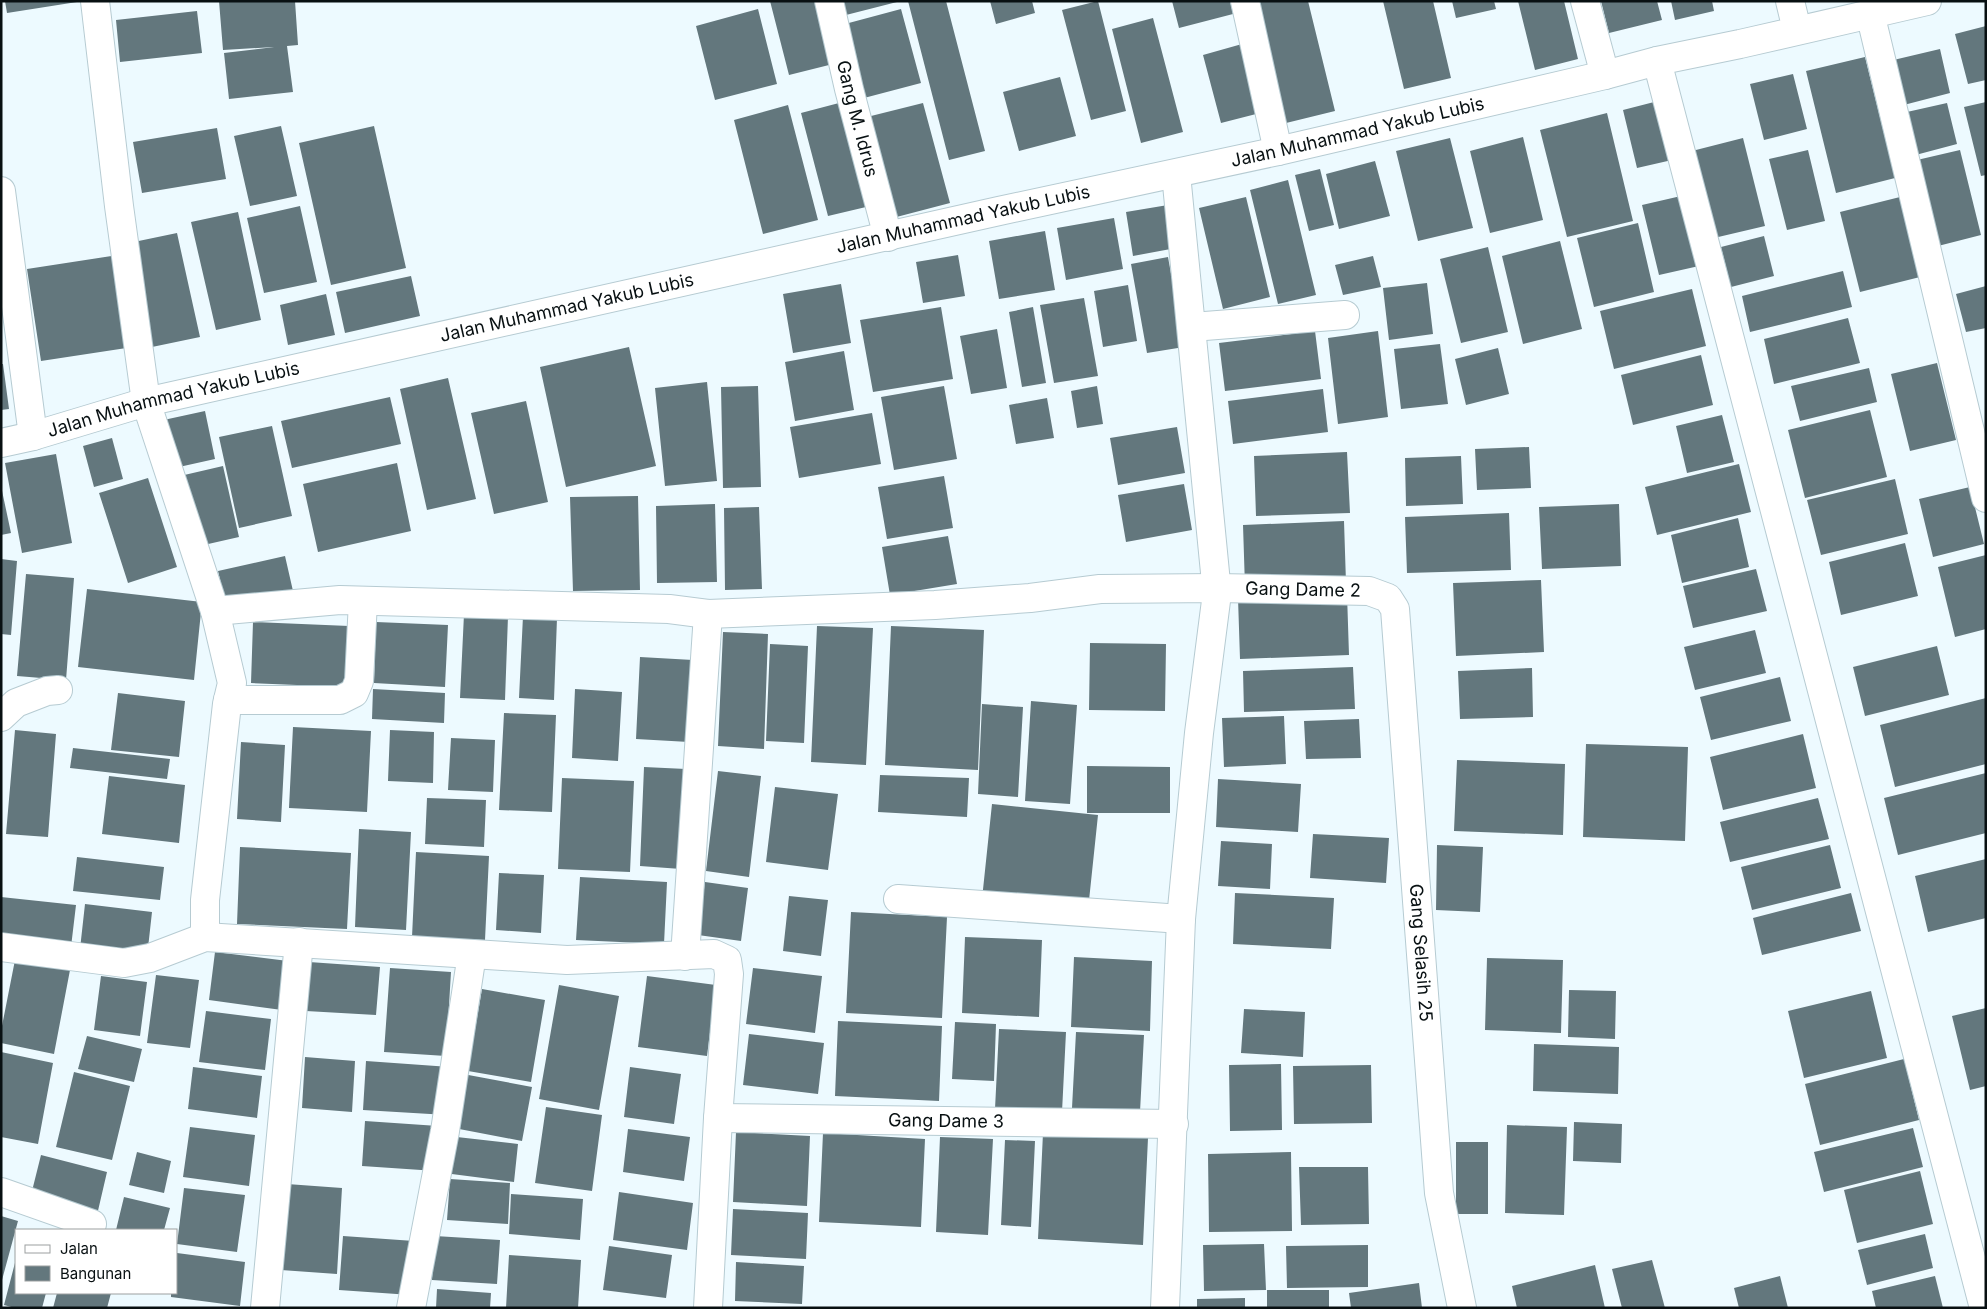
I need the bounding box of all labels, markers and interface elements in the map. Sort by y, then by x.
street label: Gang M. Idrus [833,58,883,179]
street label: Jalan Muhammad Yakub Lubis [1229,92,1486,171]
street label: Jalan Muhammad Yakub Lubis [834,181,1092,257]
street label: Jalan Muhammad Yakub Lubis [438,269,696,346]
street label: Jalan Muhammad Yakub Lubis [45,357,301,441]
street label: Gang Dame 2 [1245,578,1361,601]
street label: Gang Selasih 25 [1406,883,1437,1023]
street label: Gang Dame 3 [888,1109,1004,1132]
legend [15,1229,178,1294]
text: Jalan [60,1239,98,1258]
text: Bangunan [60,1264,131,1283]

